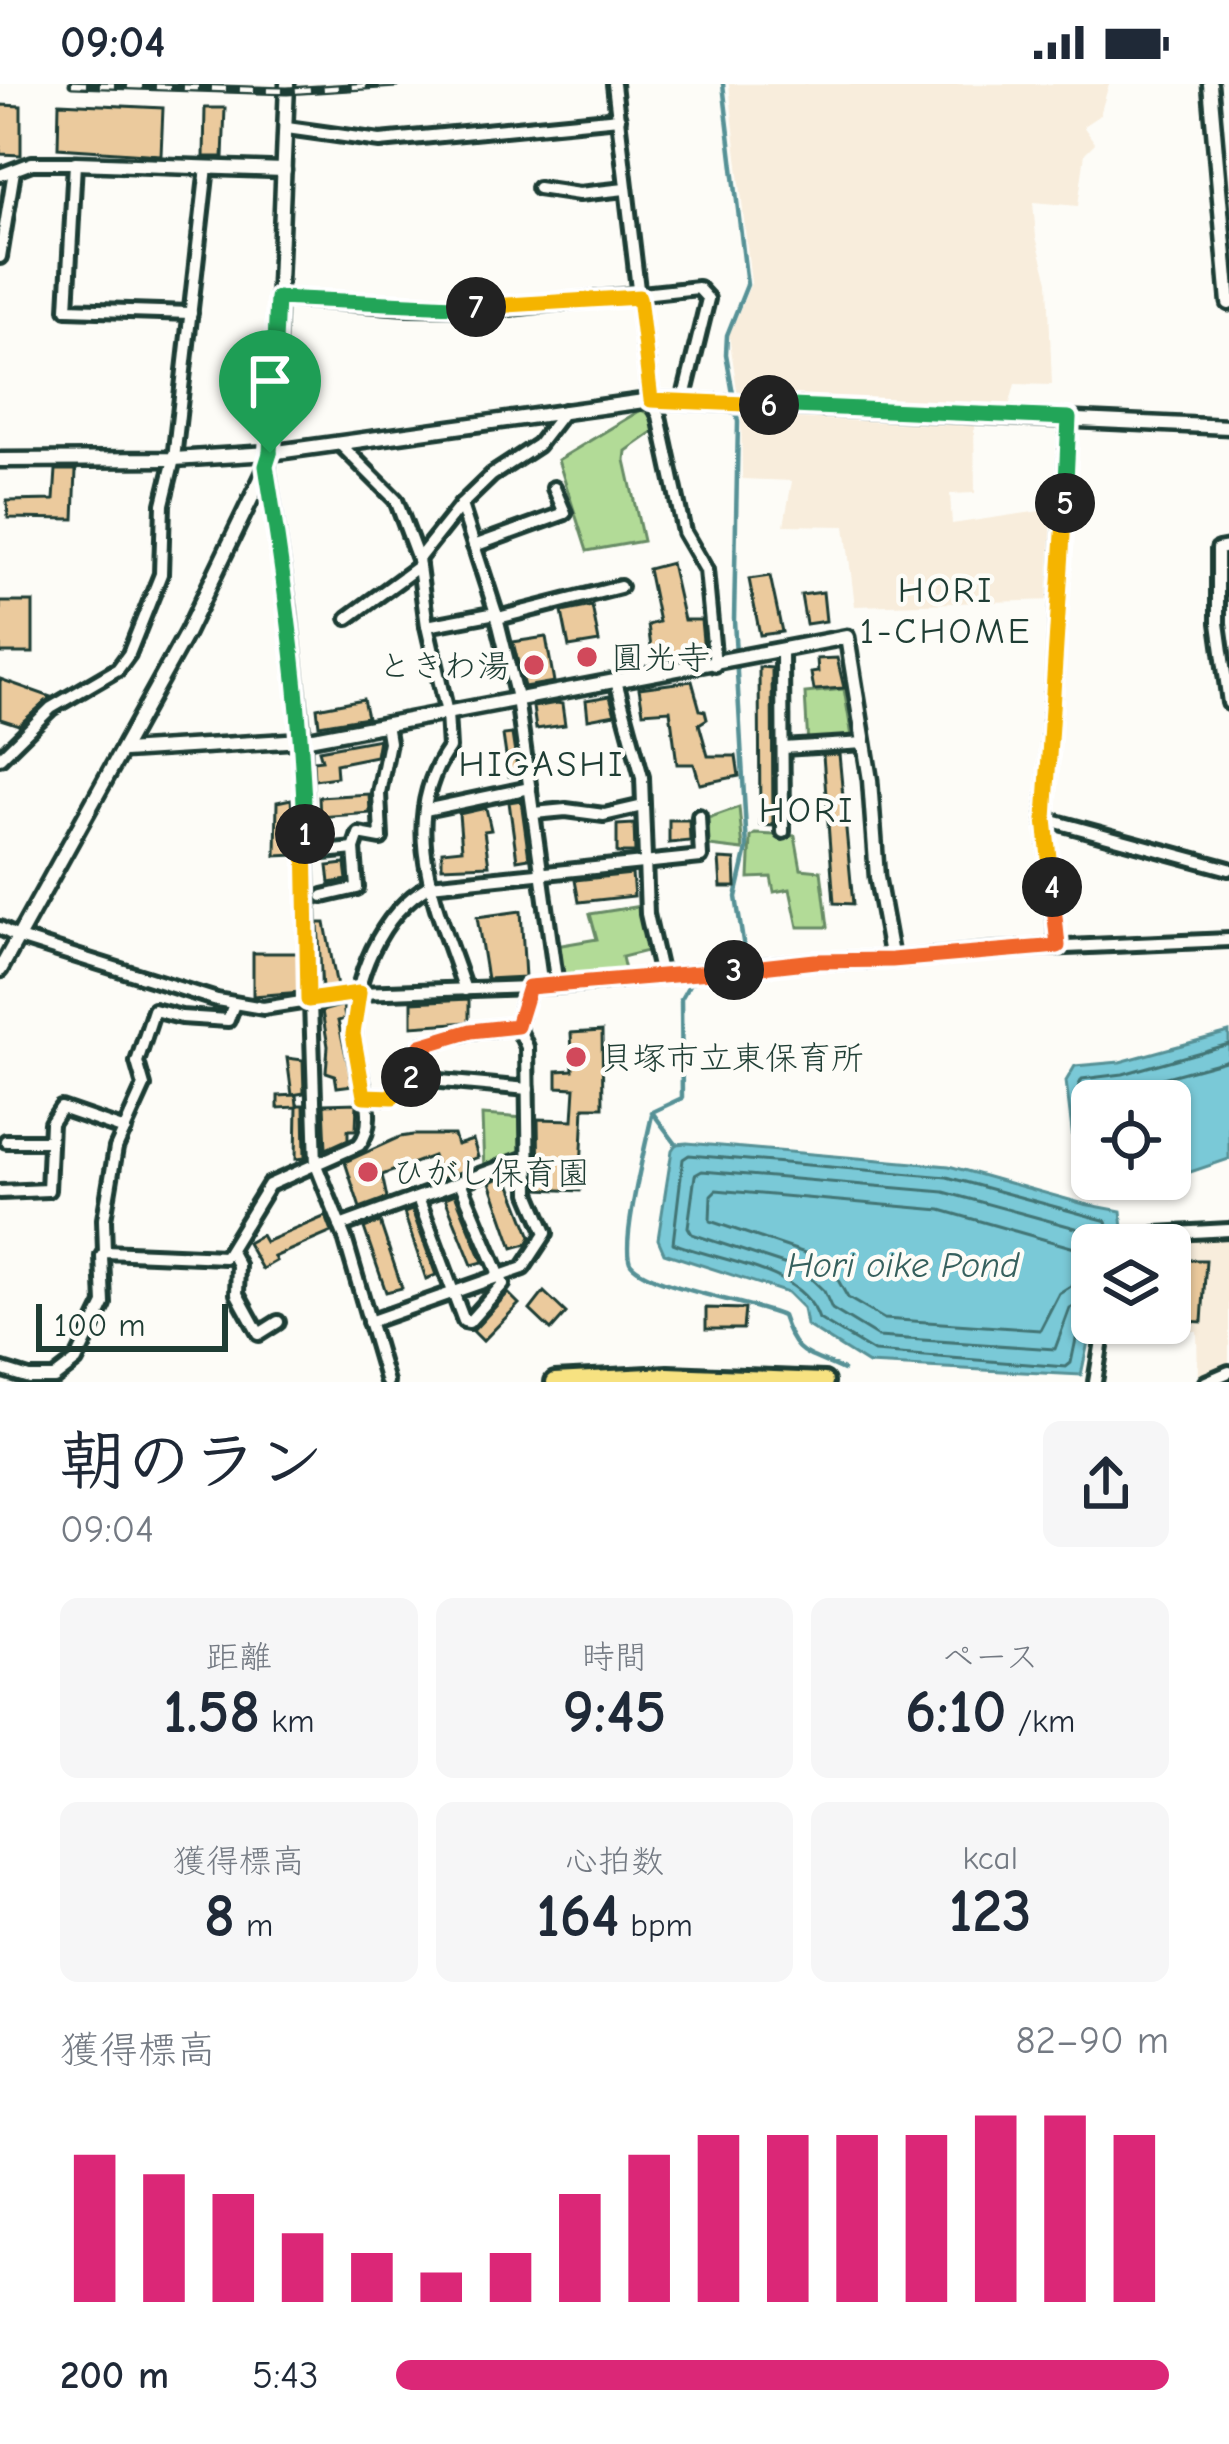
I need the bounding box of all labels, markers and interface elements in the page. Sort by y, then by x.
text: 09:04 [60,16,165,68]
pin: 7 [446,277,506,337]
text: 7 [469,288,483,326]
pin [219,330,321,453]
icon: arrive [237,348,303,414]
pin: 6 [739,375,799,435]
text: 6 [760,386,778,424]
pin: 5 [1035,473,1095,533]
text: 5 [1056,484,1074,522]
district label: HORI 1-CHOME [860,570,1032,652]
place label: 圓光寺 [611,639,710,677]
marker: 圓光寺 [574,644,600,670]
place label: ときわ湯 [378,647,510,685]
marker: ときわ湯 [521,652,547,678]
district label: HIGASHI [459,744,625,785]
district label: HORI [759,790,855,831]
pin: 1 [275,804,335,864]
text: 1 [299,815,311,853]
pin: 4 [1022,857,1082,917]
text: 4 [1044,868,1060,906]
pin: 3 [704,940,764,1000]
text: 3 [726,951,742,989]
place label: 貝塚市立東保育所 [600,1039,864,1077]
marker: 貝塚市立東保育所 [563,1044,589,1070]
pin: 2 [381,1047,441,1107]
text: 2 [403,1058,419,1096]
map controls [1071,1080,1191,1344]
button: locate [1071,1080,1191,1200]
place label: ひがし保育園 [392,1154,590,1192]
marker: ひがし保育園 [355,1159,381,1185]
button: layers [1071,1224,1191,1344]
water label: Hori oike Pond [787,1245,1020,1286]
scale bar [36,1298,228,1351]
text: 100 m [54,1306,146,1344]
button: share [1043,1421,1169,1547]
text: 朝のラン [60,1424,324,1500]
text: 09:04 [60,1507,154,1552]
text: 距離 [206,1638,272,1676]
text: 時間 [581,1638,647,1676]
text: ペース [942,1638,1039,1676]
text: 1.58 [163,1678,260,1747]
text: 9:45 [563,1678,666,1747]
text: 6:10 [905,1678,1007,1747]
text: km [260,1702,314,1740]
text: /km [1007,1702,1075,1740]
text: kcal [962,1839,1018,1877]
text: 獲得標高 [173,1842,305,1880]
text: 心拍数 [565,1842,664,1880]
text: 123 [949,1877,1032,1946]
text: 8 [204,1882,235,1951]
text: 164 [536,1882,619,1951]
text: m [235,1906,273,1944]
text: bpm [619,1906,693,1944]
text: 82–90 m [1015,2018,1169,2063]
text: 獲得標高 [60,2028,216,2073]
text: 200 m [60,2353,169,2398]
text: 5:43 [252,2353,319,2398]

